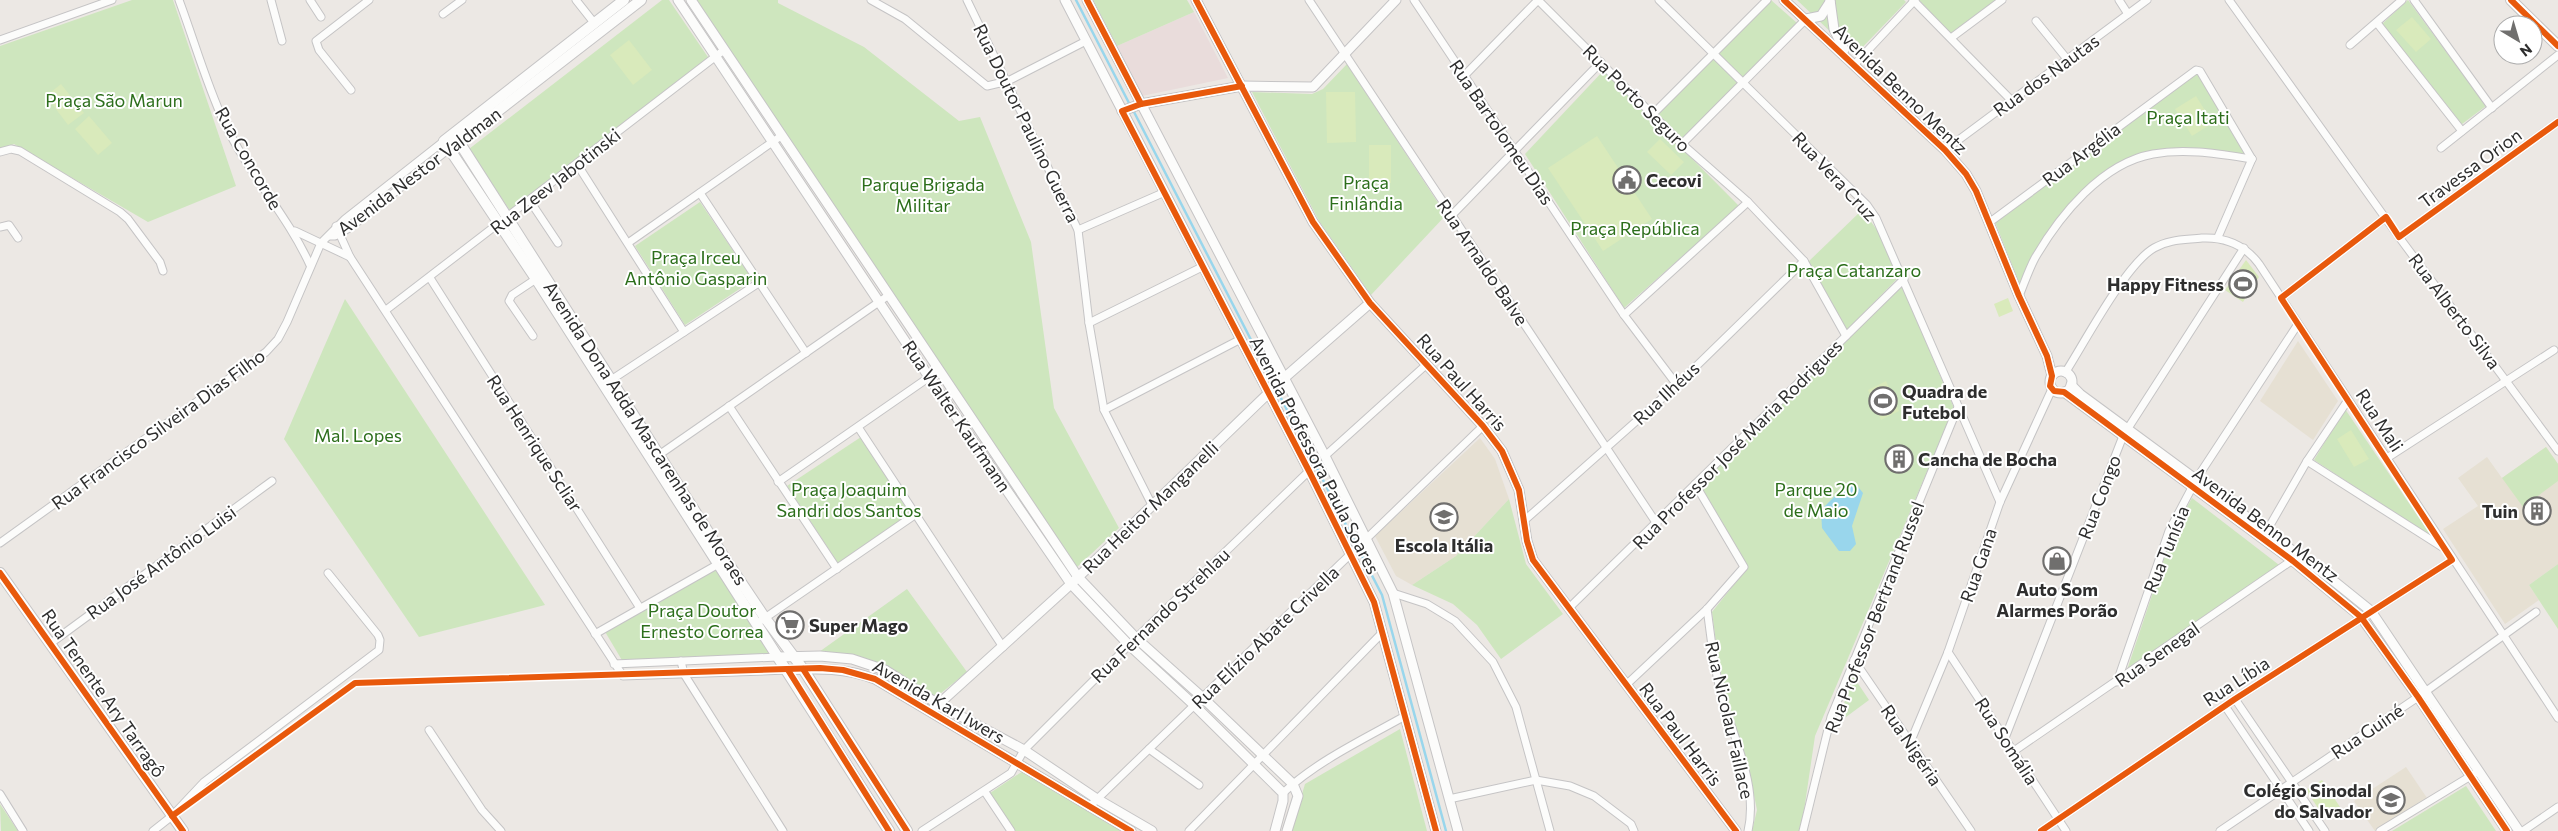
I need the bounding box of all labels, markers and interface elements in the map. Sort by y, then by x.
north arrow [2493,15,2543,65]
street label: Avenida Benno Mentz [1829,19,1973,159]
street label: Rua Doutor Paulino Guerra [969,20,1085,226]
street label: Rua dos Nautas [1989,29,2103,121]
street label: Rua Porto Seguro [1579,40,1695,156]
text: N [2517,41,2536,61]
street label: Rua Bartolomeu Dias [1445,55,1559,209]
park label: Praça São Marun [45,89,183,111]
street label: Avenida Nestor Valdman [333,102,505,240]
street label: Rua Concorde [211,103,287,213]
park label: Praça Itati [2146,106,2230,128]
street label: Rua Argélia [2038,117,2124,191]
street label: Rua Zeev Jabotinski [485,123,625,239]
street label: Travessa Orion [2414,123,2526,213]
street label: Rua Vera Cruz [1788,127,1882,225]
public building icon: Cecovi [1612,165,1642,195]
place label: Cecovi [1646,169,1702,191]
park label: Praça Finlândia [1329,171,1403,214]
park label: Parque Brigada Militar [861,173,985,216]
street label: Rua Arnaldo Balve [1433,195,1533,329]
park label: Praça República [1570,217,1700,239]
park label: Praça Irceu Antônio Gasparin [625,246,767,289]
street label: Rua Alberto Silva [2404,249,2506,373]
park label: Praça Catanzaro [1787,259,1921,281]
sports icon: Happy Fitness [2228,269,2258,299]
place label: Happy Fitness [2107,273,2224,295]
street label: Avenida Dona Adda Mascarenhas de Moraes [539,277,753,589]
street label: Rua Paul Harris [1412,329,1512,435]
street label: Avenida Professora Paula Soares [1245,332,1385,578]
street label: Rua Professor José Maria Rodrigues [1628,335,1846,553]
street label: Rua Walter Kaufmann [898,336,1016,496]
street label: Rua Francisco Silveira Dias Filho [47,344,269,514]
street label: Rua Ilhéus [1628,357,1704,429]
street label: Rua Henrique Scliar [483,370,587,516]
place label: Quadra de Futebol [1902,380,1987,423]
street label: Rua Mali [2352,384,2408,456]
sports icon: Quadra de Futebol [1868,386,1898,416]
park label: Mal. Lopes [314,424,402,446]
street label: Rua Heitor Manganelli [1077,436,1223,578]
building icon: Cancha de Bocha [1884,444,1914,474]
place label: Cancha de Bocha [1918,448,2057,470]
street label: Rua Congo [2073,452,2125,542]
street label: Avenida Benno Mentz [2188,462,2344,586]
park label: Praça Joaquim Sandri dos Santos [777,478,921,521]
park label: Parque 20 de Maio [1775,478,1857,521]
building icon: Tuin [2522,496,2552,526]
street label: Rua Professor Bertrand Russel [1820,498,1928,736]
street label: Rua José Antônio Luisi [82,500,240,624]
place label: Tuin [2482,500,2518,522]
school or university icon: Escola Itália [1429,502,1459,532]
street label: Rua Tunísia [2139,502,2193,596]
street label: Rua Gana [1955,525,2001,605]
place label: Escola Itália [1395,534,1493,556]
street label: Rua Fernando Strehlau [1086,543,1234,687]
shop icon: Auto Som Alarmes Porão [2042,546,2072,576]
street label: Rua Elízio Abate Crivella [1187,561,1343,713]
place label: Auto Som Alarmes Porão [1996,578,2118,621]
park label: Praça Doutor Ernesto Correa [640,599,764,642]
street label: Rua Tenente Ary Tarragô [37,605,171,781]
supermarket icon: Super Mago [775,610,805,640]
place label: Super Mago [809,614,908,636]
street label: Rua Senegal [2110,617,2204,691]
street label: Rua Nicolau Faillace [1701,639,1759,801]
street label: Rua Líbia [2199,651,2273,711]
street label: Avenida Karl Iwers [869,654,1009,748]
street label: Rua Paul Harris [1635,678,1727,790]
street label: Rua Somália [1971,693,2043,789]
street label: Rua Guiné [2327,699,2407,763]
street label: Rua Nigéria [1877,700,1947,790]
place label: Colégio Sinodal do Salvador [2244,779,2373,822]
school or university icon: Colégio Sinodal do Salvador [2376,785,2406,815]

